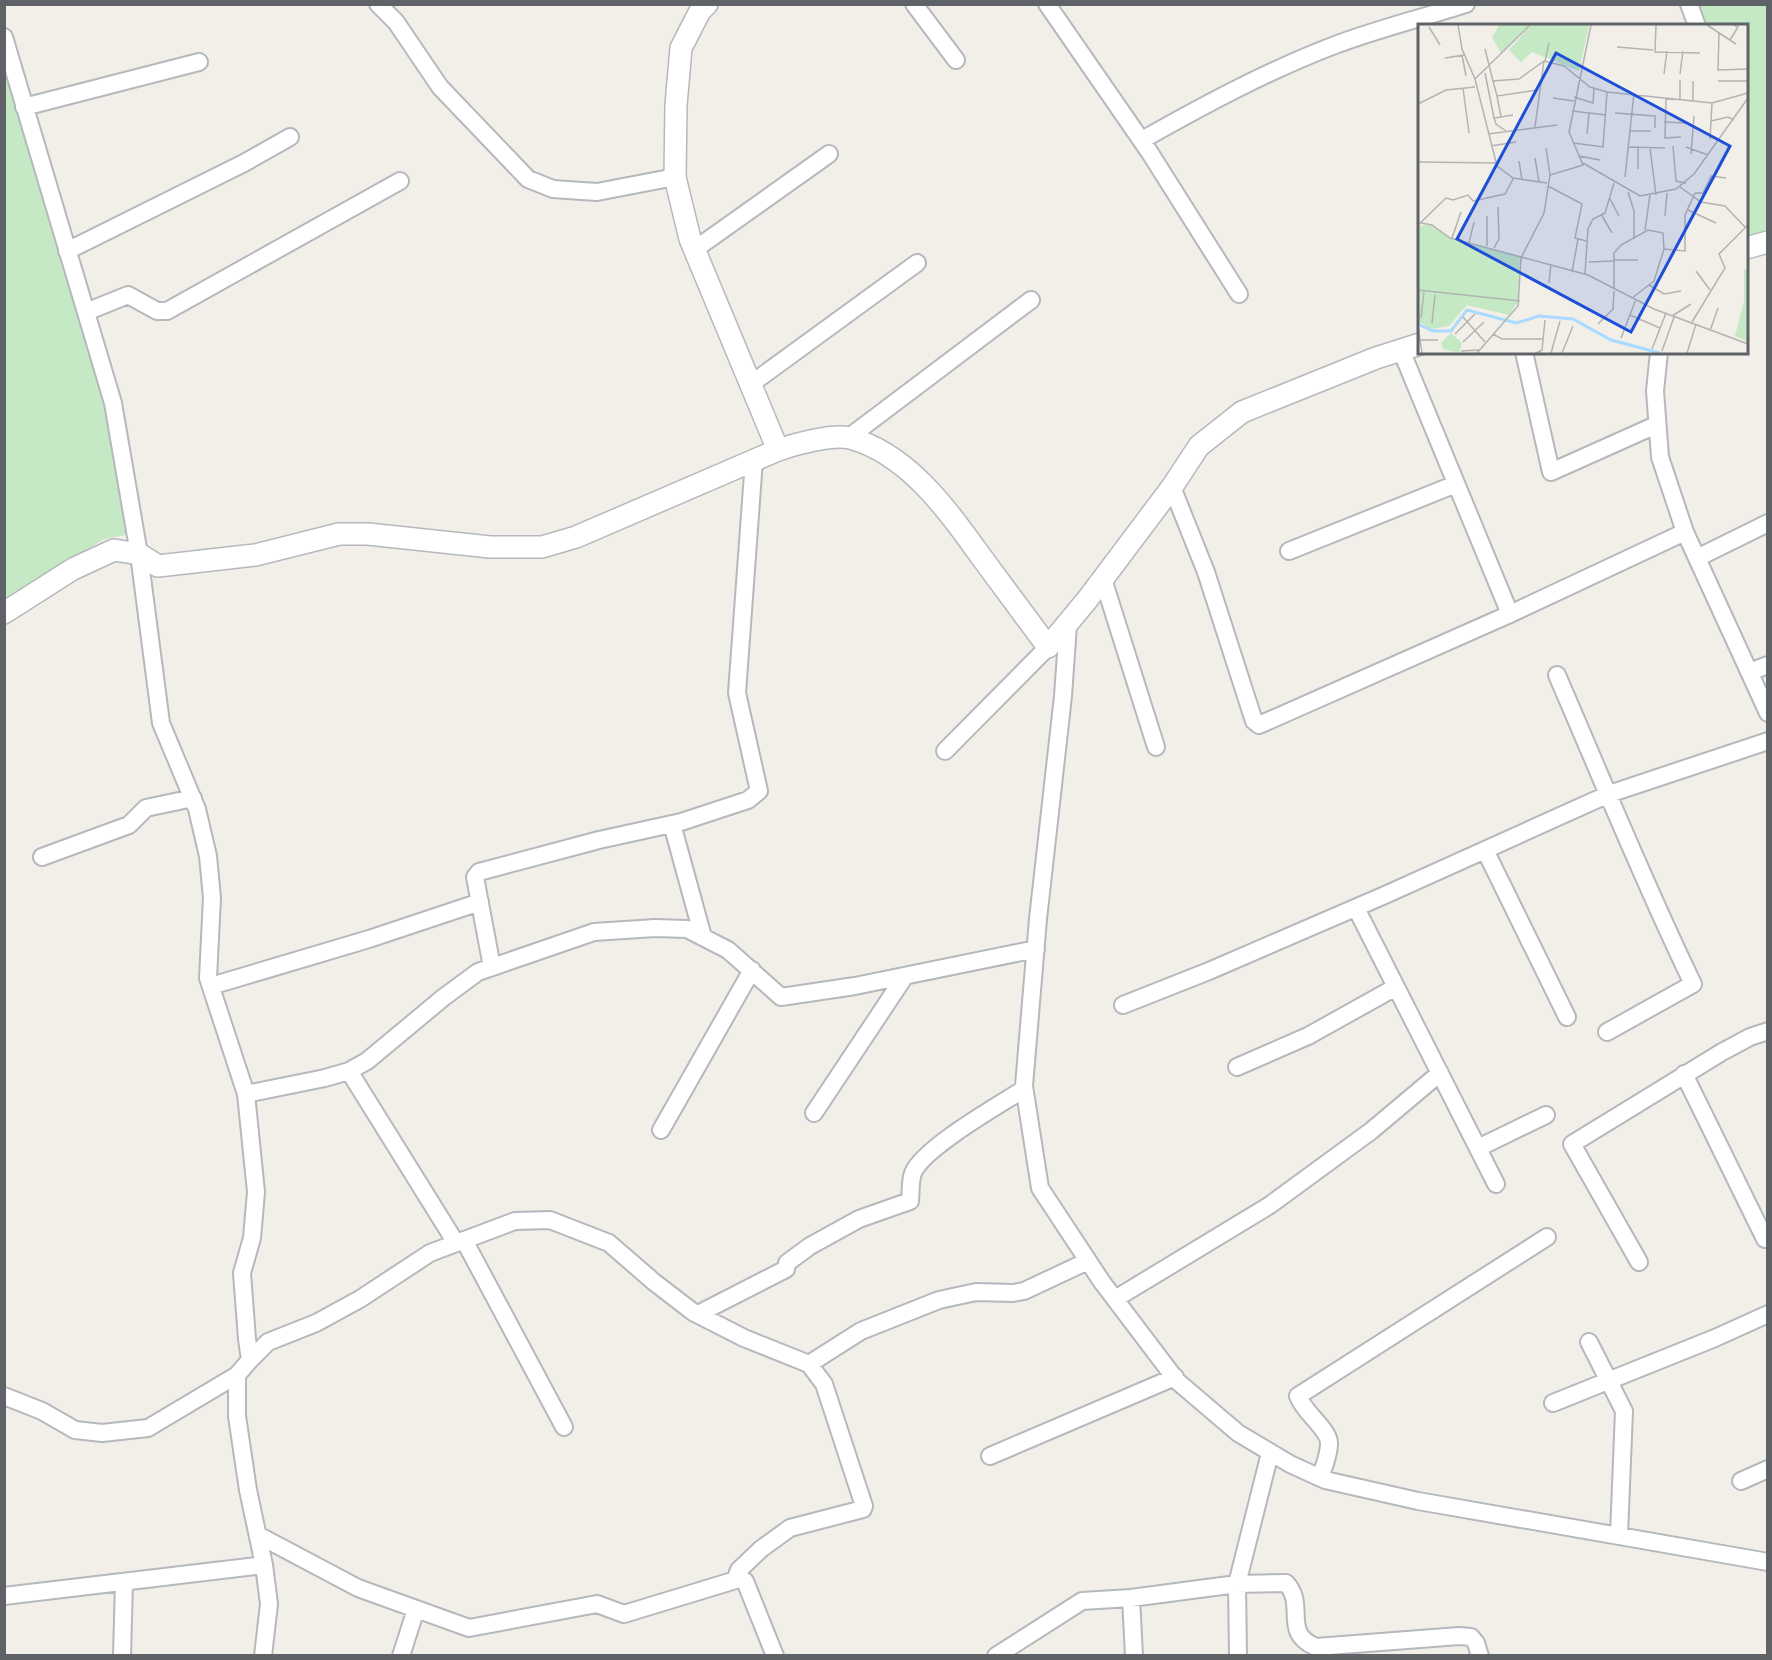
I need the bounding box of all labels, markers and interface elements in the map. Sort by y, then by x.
inset map [1418,24,1748,354]

